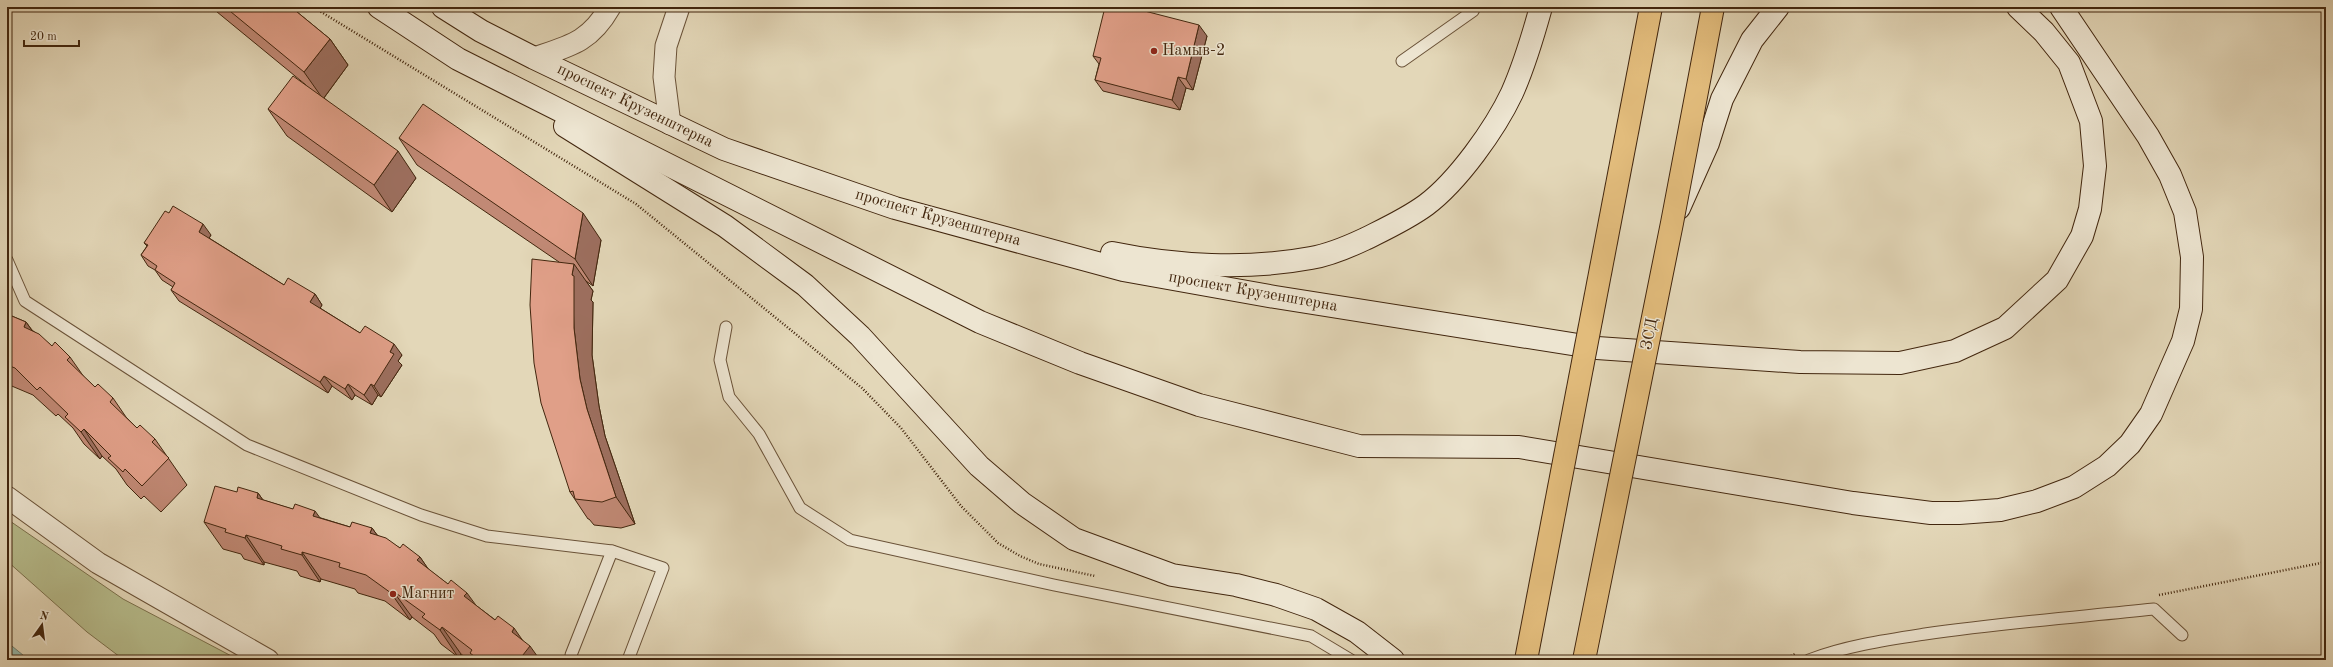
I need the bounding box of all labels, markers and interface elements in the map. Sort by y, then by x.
scale bar [24,22,79,48]
text: 20 m [30,31,57,43]
place label: Намыв-2 [1162,43,1225,59]
marker: Намыв-2 [1149,46,1159,56]
street label: проспект Крузенштерна [554,61,716,151]
street label: проспект Крузенштерна [853,187,1023,249]
street label: проспект Крузенштерна [1167,269,1339,315]
street label: ЗСД [1639,316,1661,352]
place label: Магнит [401,586,454,602]
marker: Магнит [388,589,398,599]
north arrow [22,605,62,645]
text: N [39,610,50,623]

